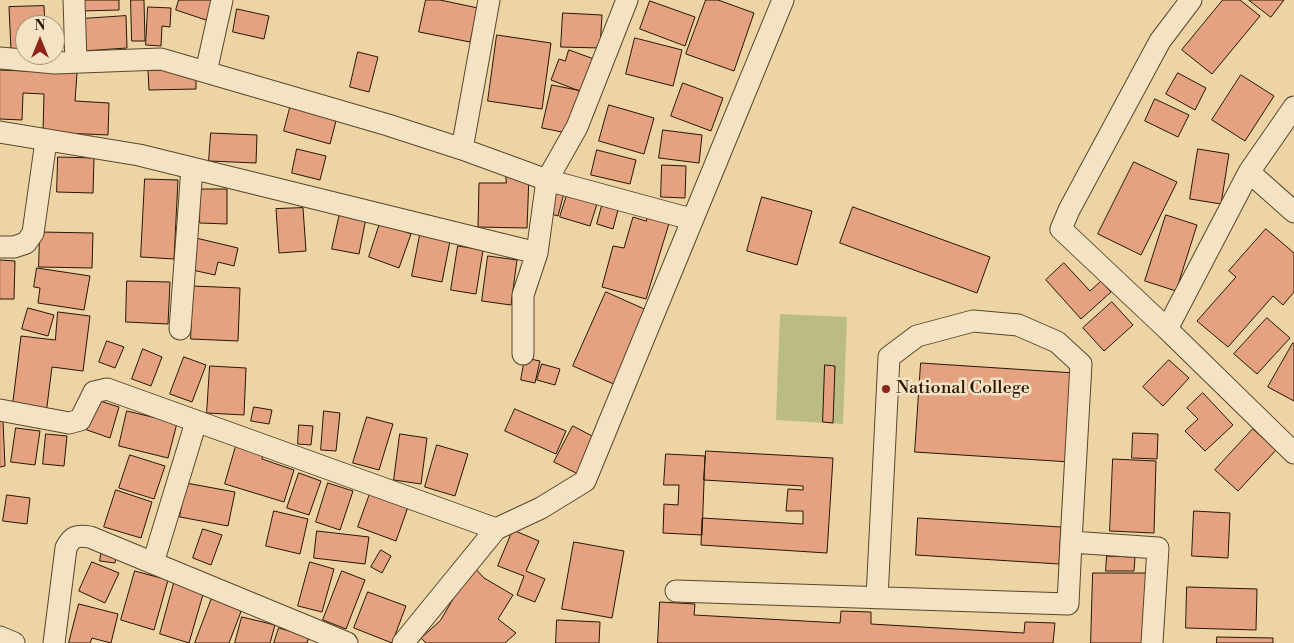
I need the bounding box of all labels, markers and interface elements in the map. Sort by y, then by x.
north arrow [15,15,65,65]
text: N [34,17,46,35]
place label: National College [896,378,1030,400]
marker: National College [880,383,892,395]

